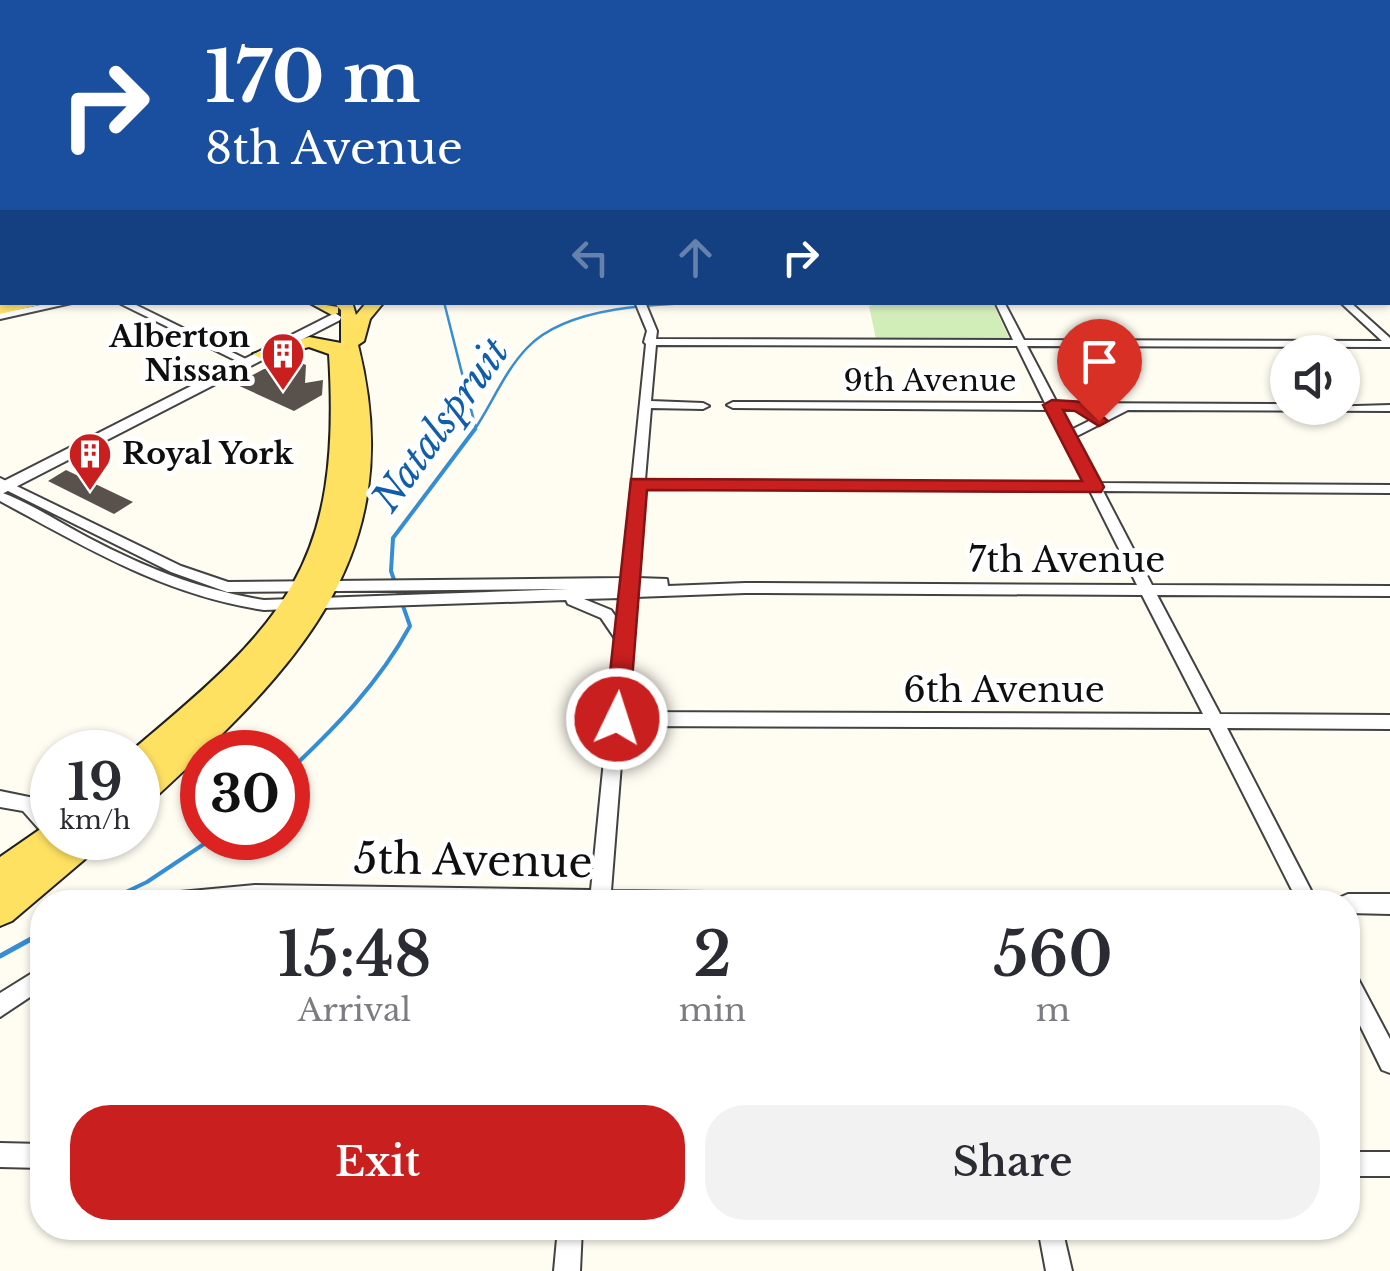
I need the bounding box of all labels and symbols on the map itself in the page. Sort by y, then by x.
place label: Alberton Nissan [108,318,250,389]
pin [1057,319,1142,422]
water label: Natalspruit [362,329,519,521]
building icon: Alberton Nissan [260,331,306,392]
street label: 9th Avenue [844,362,1016,399]
building icon: Royal York [67,431,113,492]
place label: Royal York [122,435,295,472]
street label: 7th Avenue [969,538,1165,581]
position arrow [565,667,669,771]
street label: 6th Avenue [903,668,1105,711]
speed limit sign: 30 [180,730,310,860]
street label: 5th Avenue [353,832,593,888]

